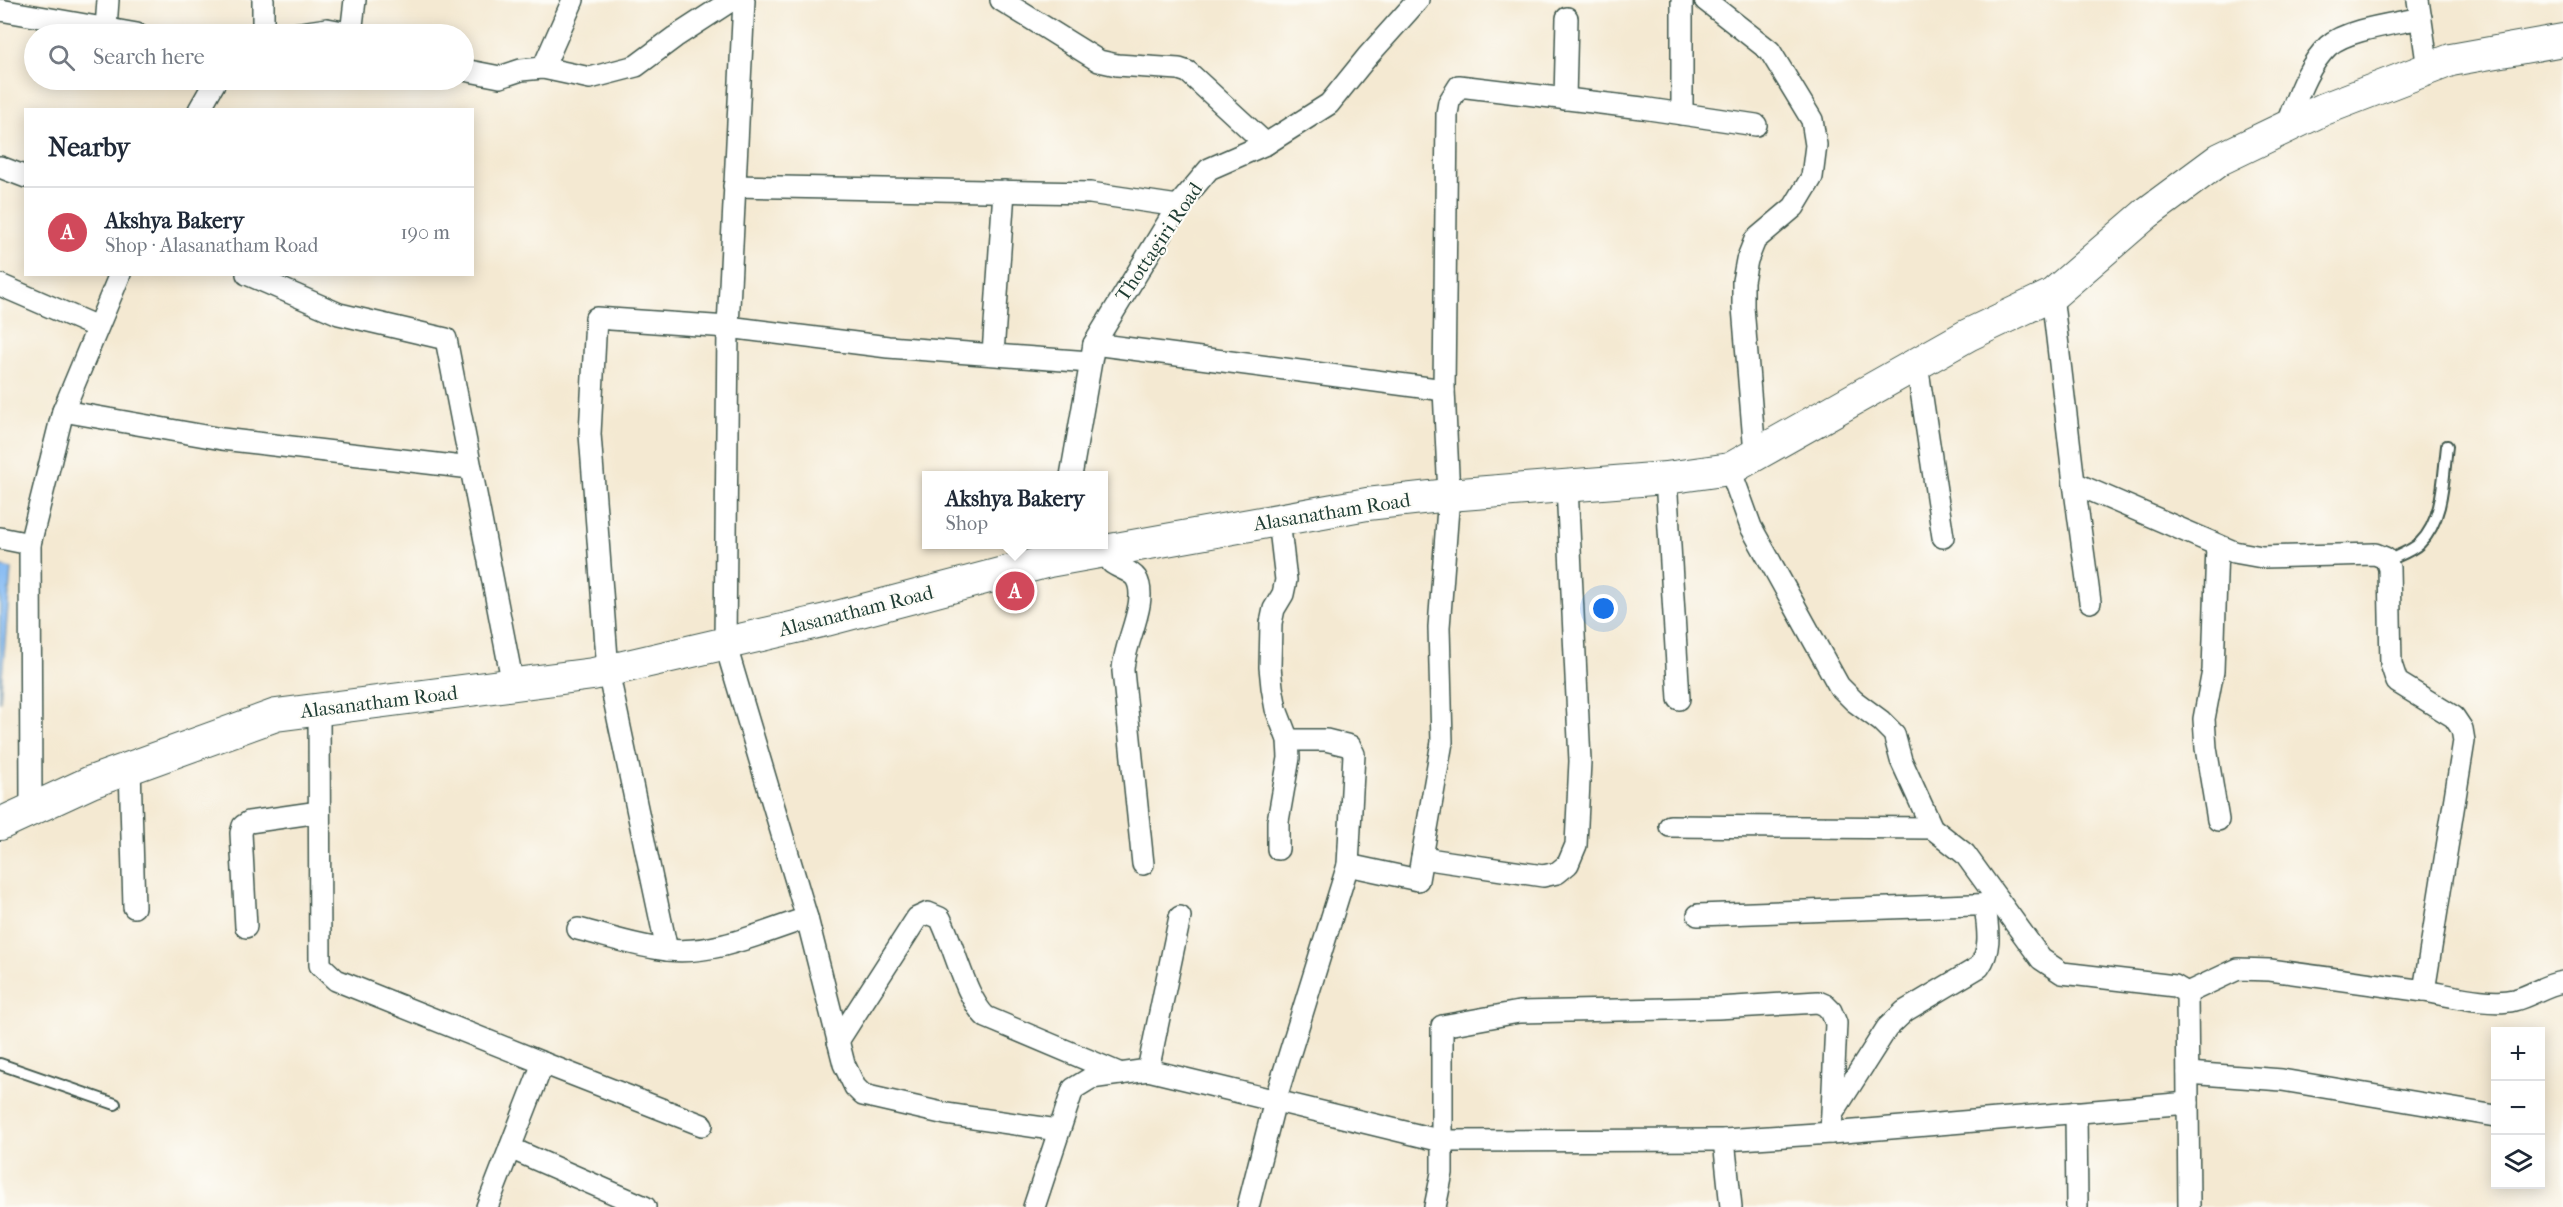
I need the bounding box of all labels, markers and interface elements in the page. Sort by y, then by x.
search box [24,24,474,90]
icon: search [45,41,78,74]
text: Search here [93,44,205,70]
text: Nearby [48,132,130,163]
street label: Thottagiri Road [1111,177,1208,306]
text: Akshya Bakery [105,208,244,234]
text: A [61,221,74,244]
text: 190 m [400,221,450,244]
text: Shop · Alasanatham Road [105,234,318,257]
popup [922,471,1108,549]
text: Akshya Bakery [946,486,1084,512]
street label: Alasanatham Road [1251,488,1413,536]
text: Shop [946,512,988,535]
pin: A [996,568,1034,614]
street label: Alasanatham Road [775,580,937,642]
your location [1589,594,1618,623]
street label: Alasanatham Road [298,681,460,723]
map controls [2491,1027,2545,1189]
button: + [2491,1027,2545,1081]
button: − [2491,1081,2545,1135]
button: layers [2491,1135,2545,1189]

